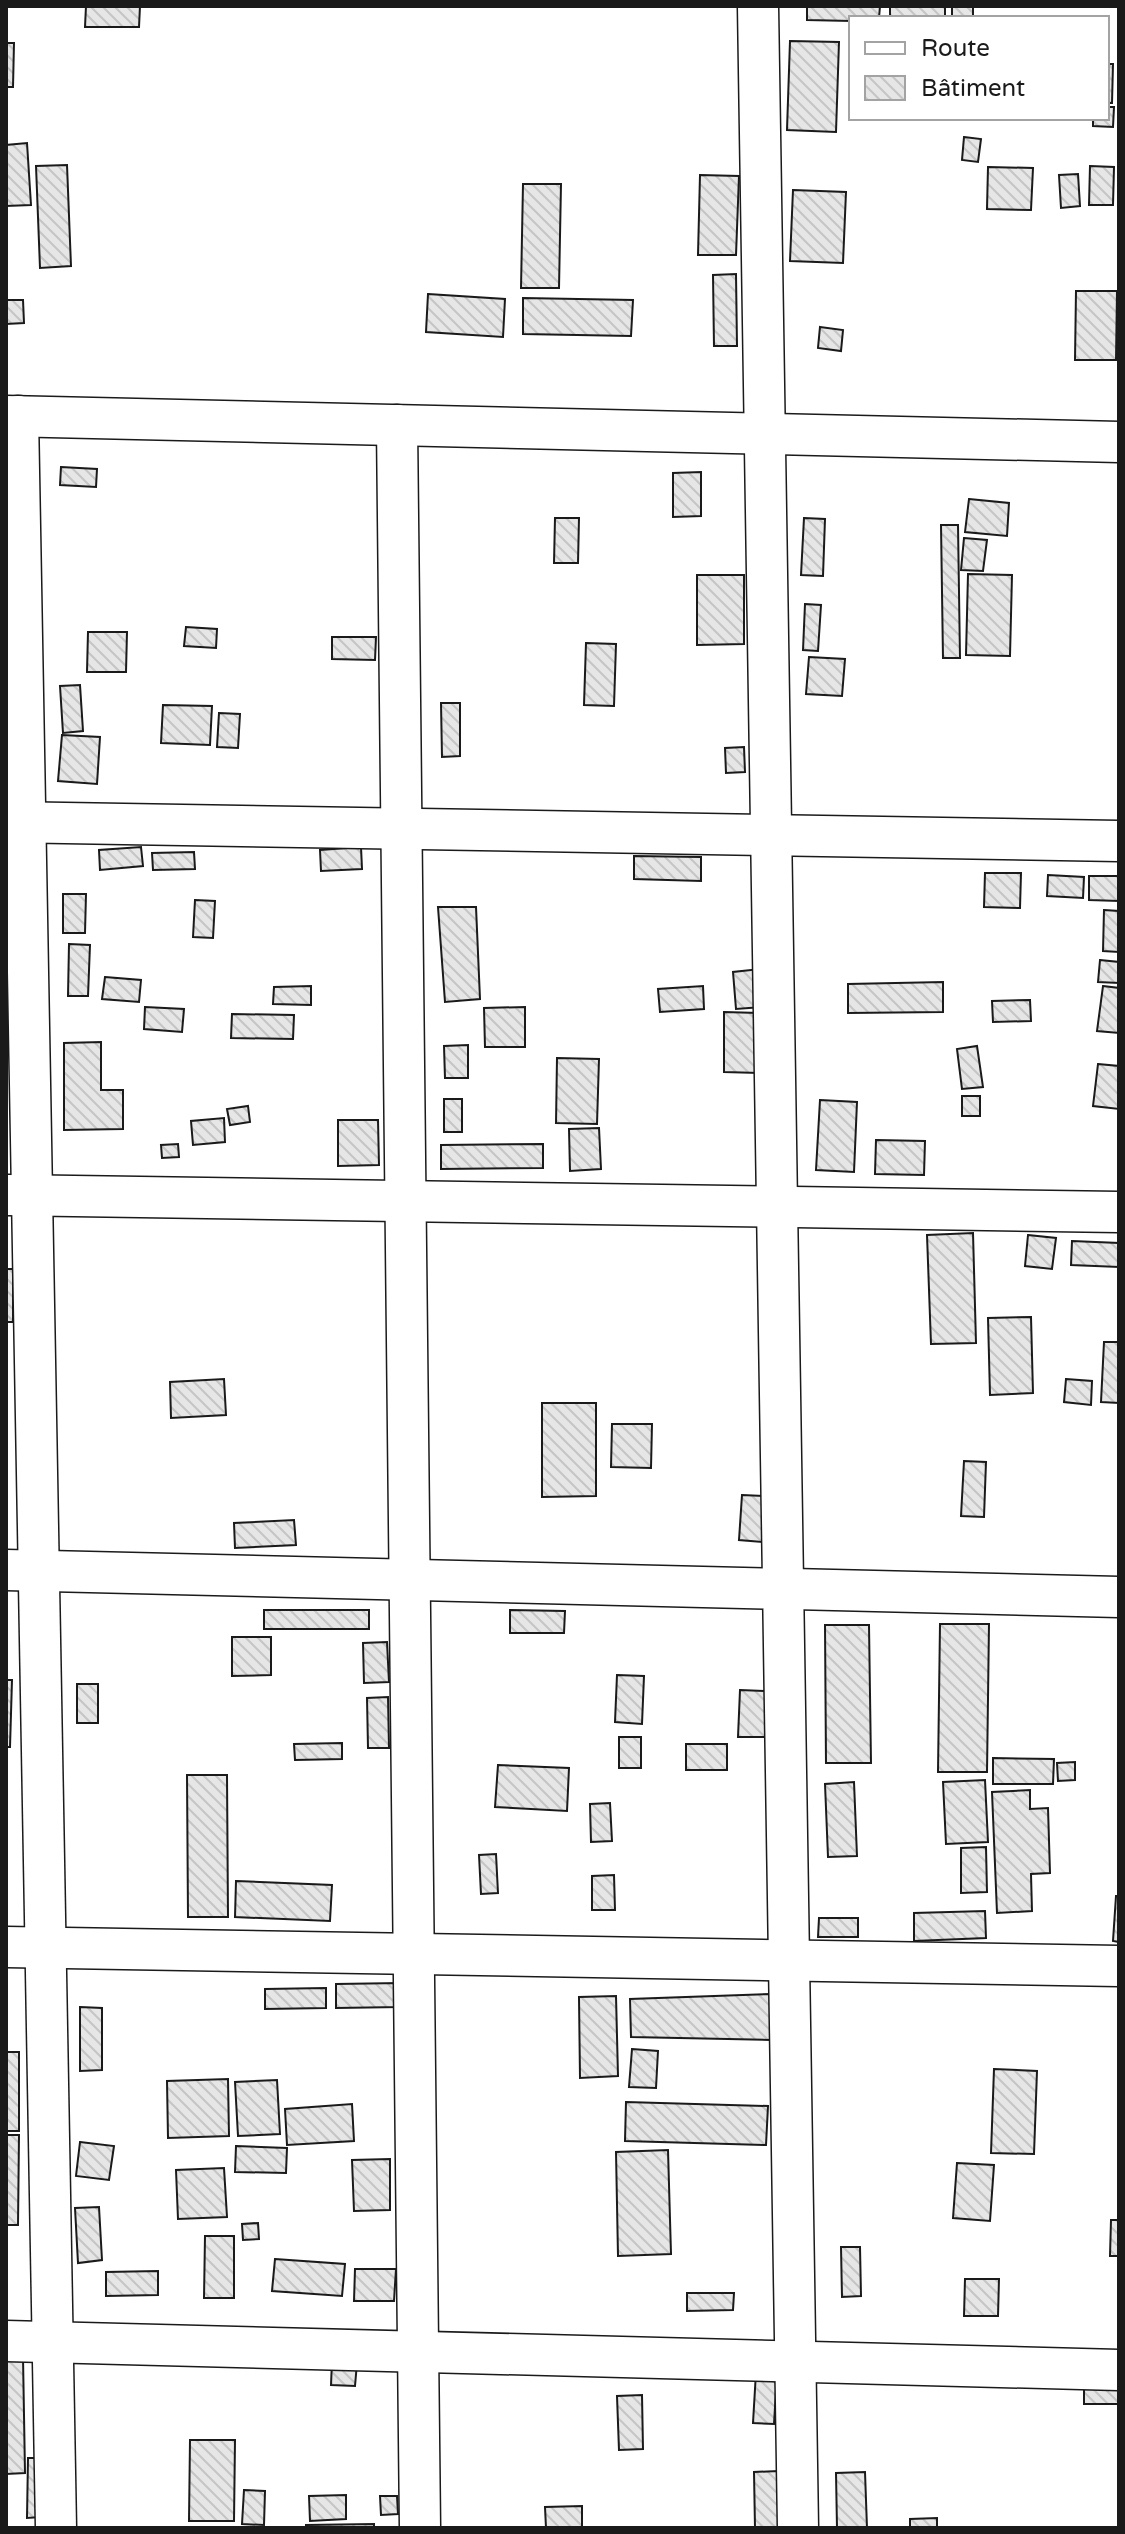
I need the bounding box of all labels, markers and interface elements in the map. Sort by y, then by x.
legend [849,16,1109,120]
text: Route [921,34,990,63]
text: Bâtiment [921,74,1025,103]

